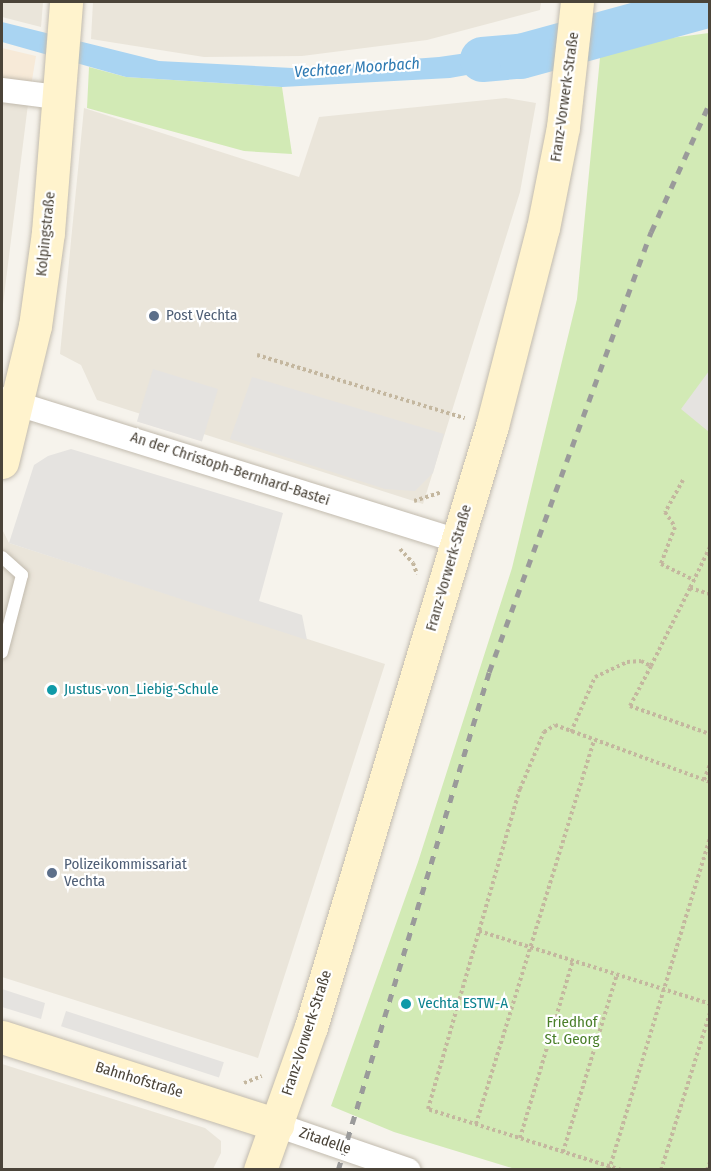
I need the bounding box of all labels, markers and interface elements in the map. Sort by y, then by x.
street label: Franz-Vorwerk-Straße [547,31,583,163]
water label: Vechtaer Moorbach [294,54,420,82]
street label: Kolpingstraße [33,191,59,277]
place label: Post Vechta [166,307,237,325]
marker: Post Vechta [147,309,161,323]
street label: An der Christoph-Bernhard-Bastei [128,428,332,510]
street label: Franz-Vorwerk-Straße [422,503,476,633]
place label: Justus-von_Liebig-Schule [64,681,219,699]
marker: Justus-von_Liebig-Schule [45,683,59,697]
place label: Polizeikommissariat Vechta [64,855,187,890]
marker: Polizeikommissariat Vechta [45,866,59,880]
street label: Franz-Vorwerk-Straße [278,968,336,1098]
place label: Vechta ESTW-A [418,995,508,1013]
marker: Vechta ESTW-A [399,997,413,1011]
park label: Friedhof St. Georg [544,1013,600,1048]
street label: Bahnhofstraße [93,1058,185,1102]
street label: Zitadelle [297,1124,353,1158]

